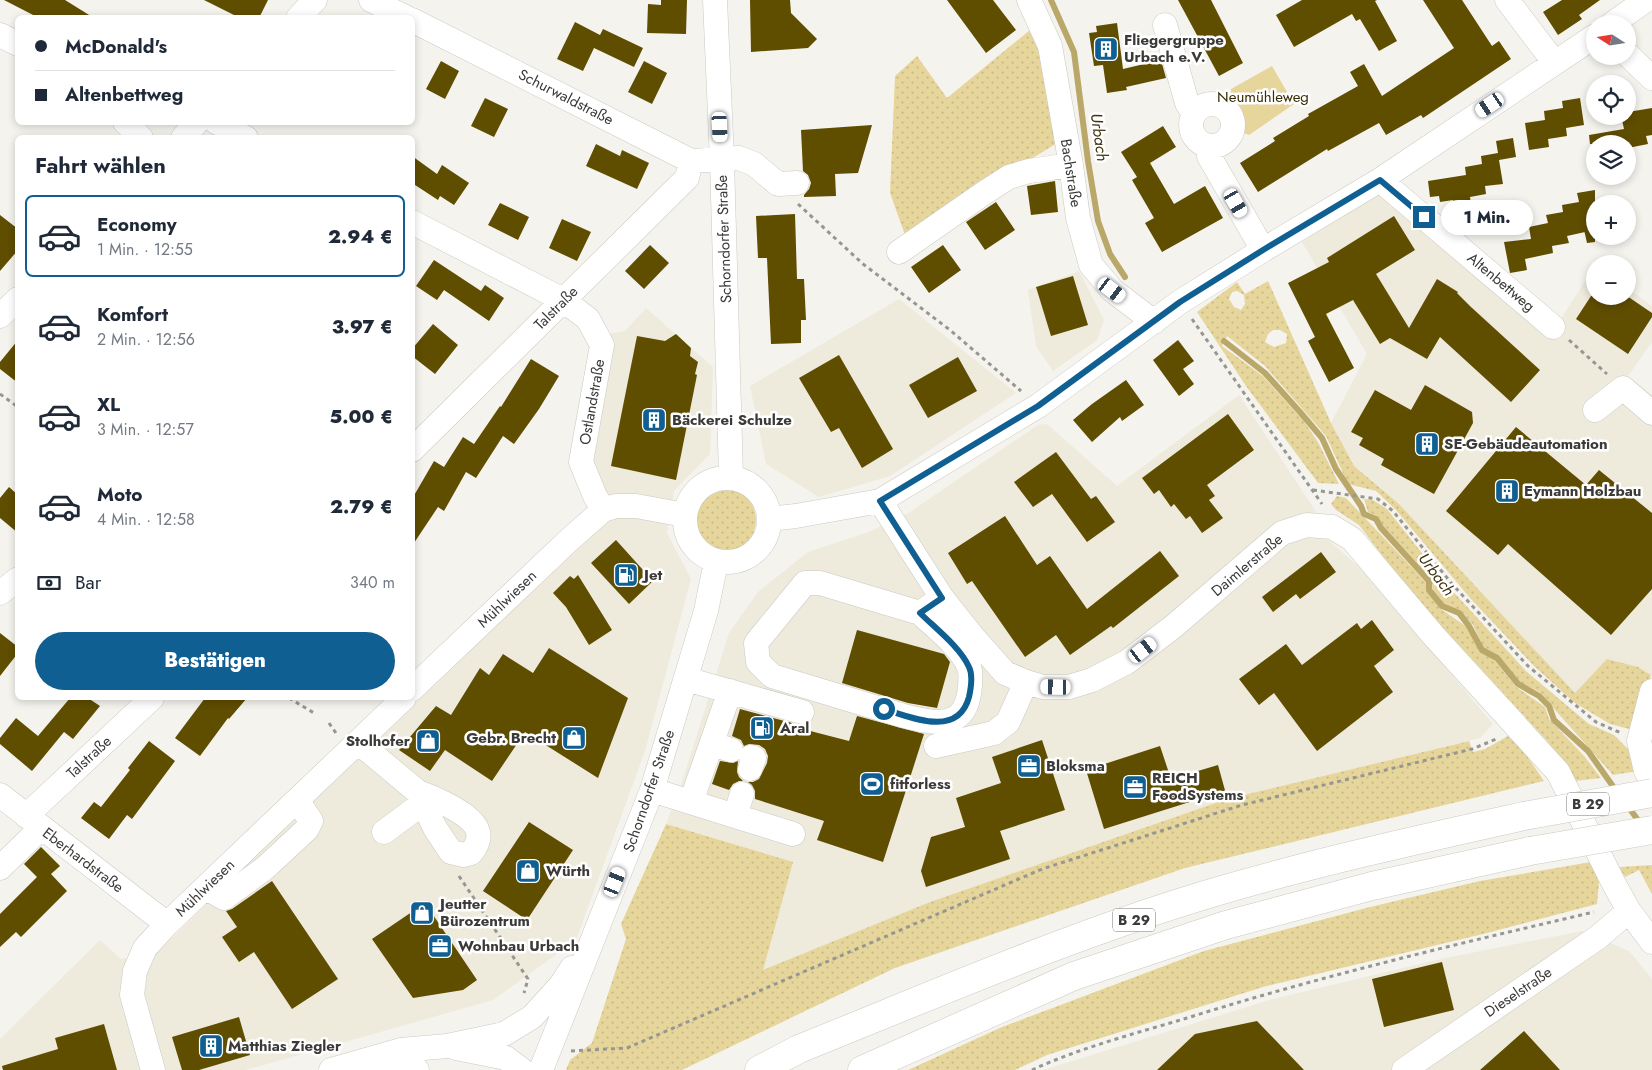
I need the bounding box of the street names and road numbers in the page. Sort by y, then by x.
street label: Schurwaldstraße [515,64,618,131]
street label: Bachstraße [1055,137,1087,209]
street label: Schorndorfer Straße [711,174,737,304]
street label: Altenbettweg [1462,247,1540,317]
street label: Talstraße [529,281,583,335]
street label: Ostlandstraße [574,357,610,447]
street label: Daimlerstraße [1206,528,1288,602]
street label: Mühlwiesen [472,565,542,633]
street label: Schorndorfer Straße [618,726,680,855]
street label: Talstraße [62,730,117,784]
road number: B 29 [1567,792,1609,816]
street label: Eberhardstraße [38,822,128,898]
street label: Mühlwiesen [170,854,240,922]
road number: B 29 [1113,908,1155,932]
street label: Dieselstraße [1480,961,1556,1023]

